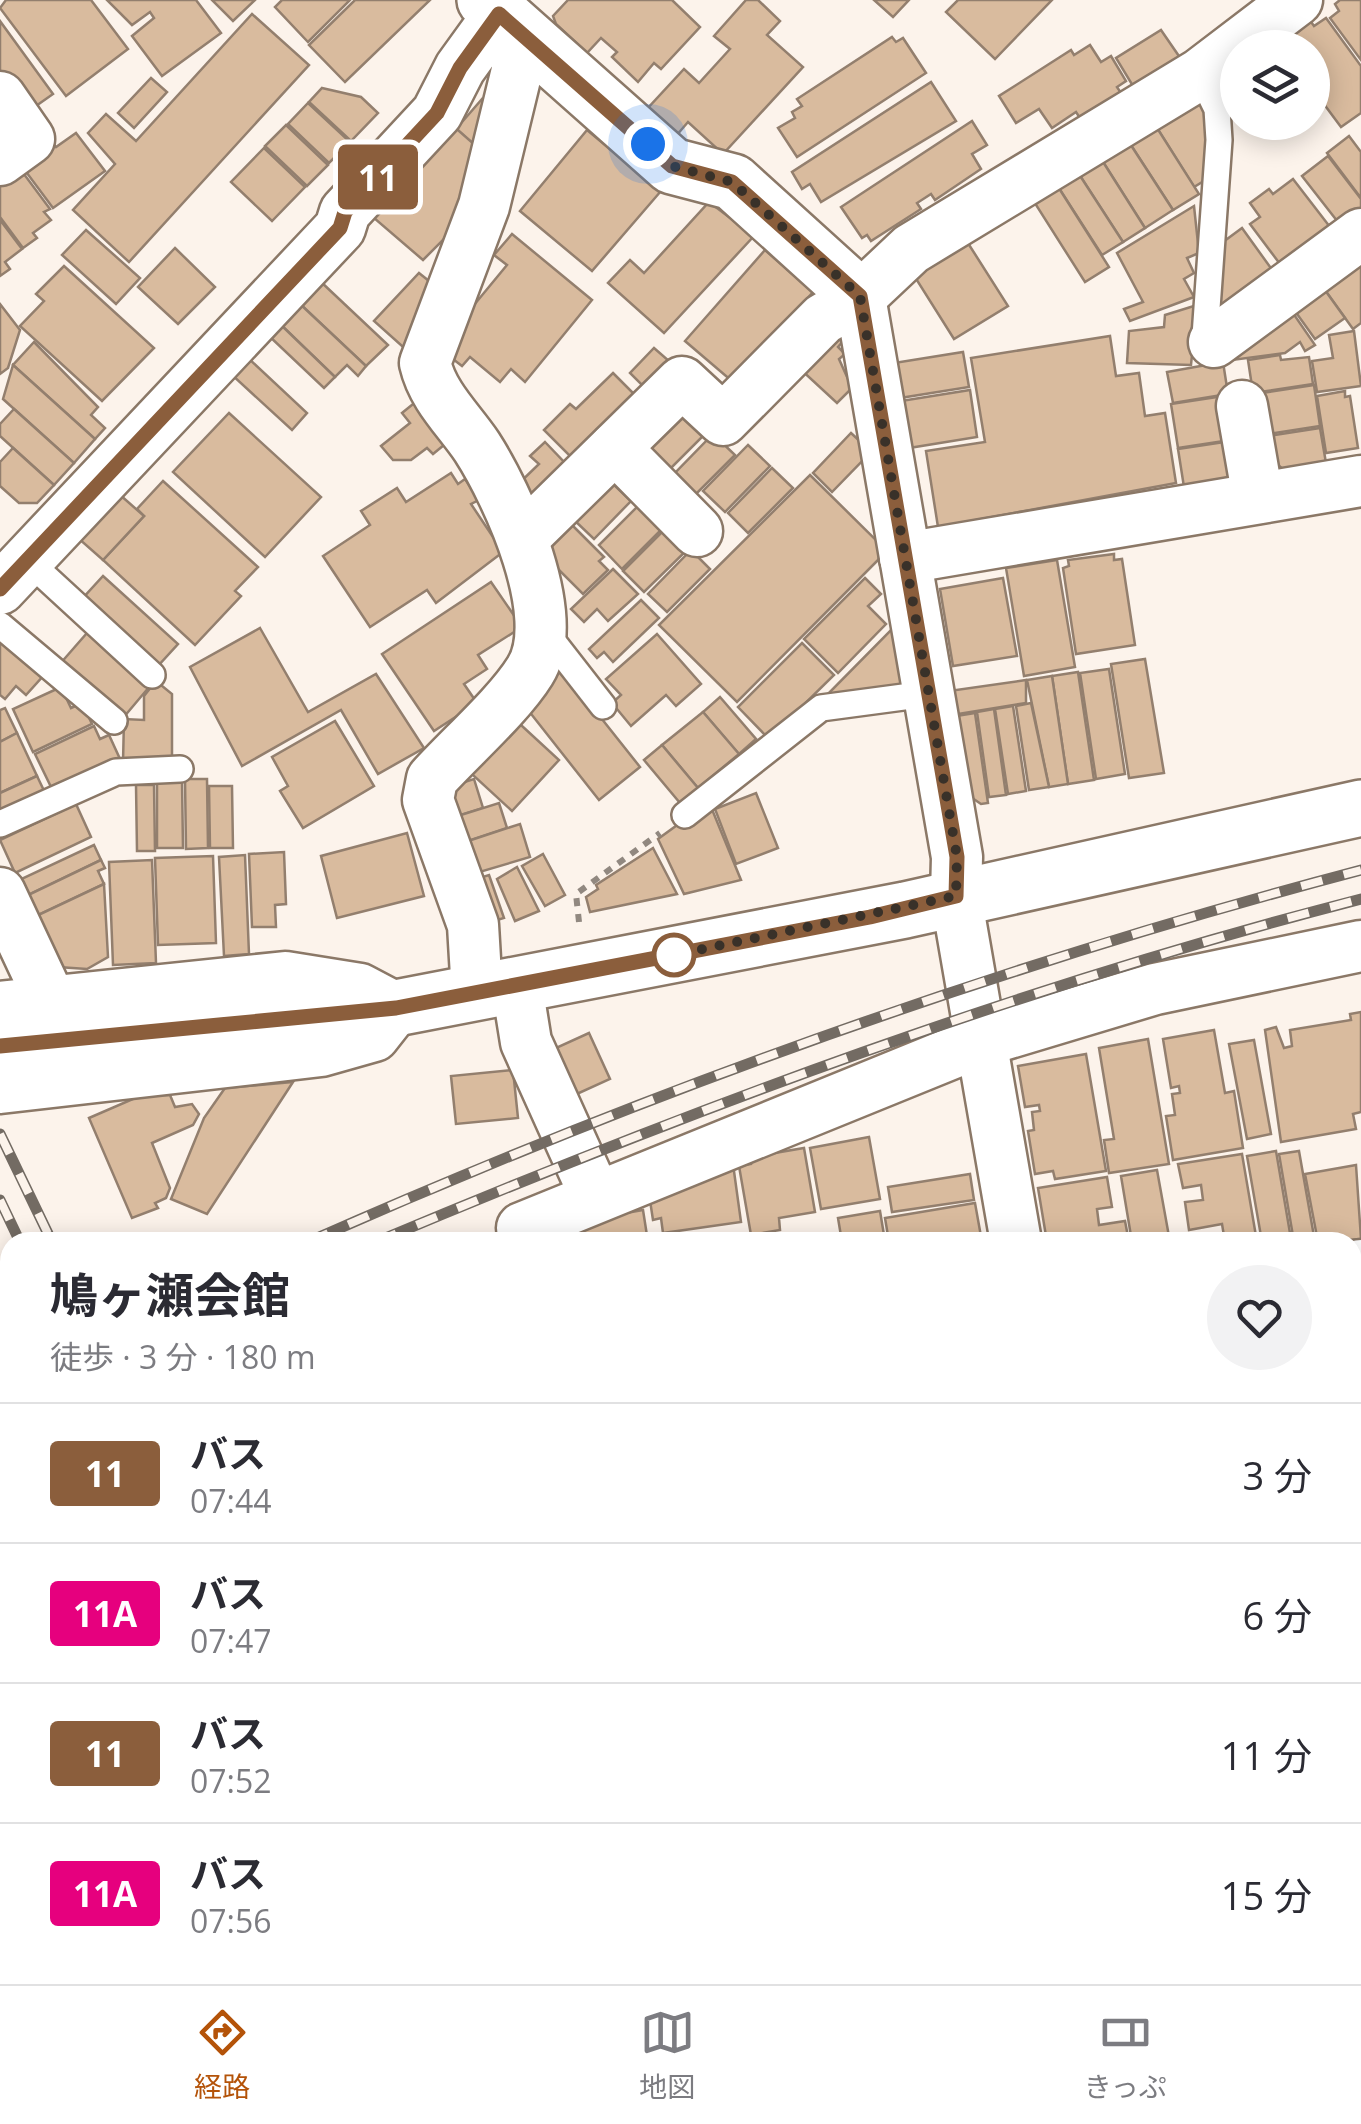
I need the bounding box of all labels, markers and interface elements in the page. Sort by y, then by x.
map controls [1220,30,1330,140]
button: layers [1220,30,1330,140]
your location [623,119,673,169]
line badge: 11 [333,144,423,210]
text: 11 [358,154,398,201]
unlabelled marker [653,934,695,976]
text: 鳩ヶ瀬会館 [50,1262,290,1327]
button: heart [1207,1265,1312,1370]
text: 徒歩 · 3 分 · 180 m [50,1335,316,1378]
text: バス [190,1427,266,1479]
text: 3 分 [1242,1449,1312,1501]
text: 11 [85,1450,125,1497]
text: 07:44 [190,1479,272,1522]
text: バス [190,1567,266,1619]
text: 6 分 [1242,1589,1312,1641]
text: 11A [73,1590,137,1637]
text: 07:47 [190,1619,272,1662]
text: バス [190,1707,266,1759]
text: 11 分 [1221,1729,1312,1781]
text: 11 [85,1730,125,1777]
text: 07:52 [190,1759,272,1802]
text: バス [190,1847,266,1899]
text: 15 分 [1221,1869,1312,1921]
text: 11A [73,1870,137,1917]
text: 07:56 [190,1899,272,1942]
tab: 経路 [194,2005,250,2105]
tab: 地図 [639,2005,695,2105]
tab: きっぷ [1084,2005,1167,2105]

